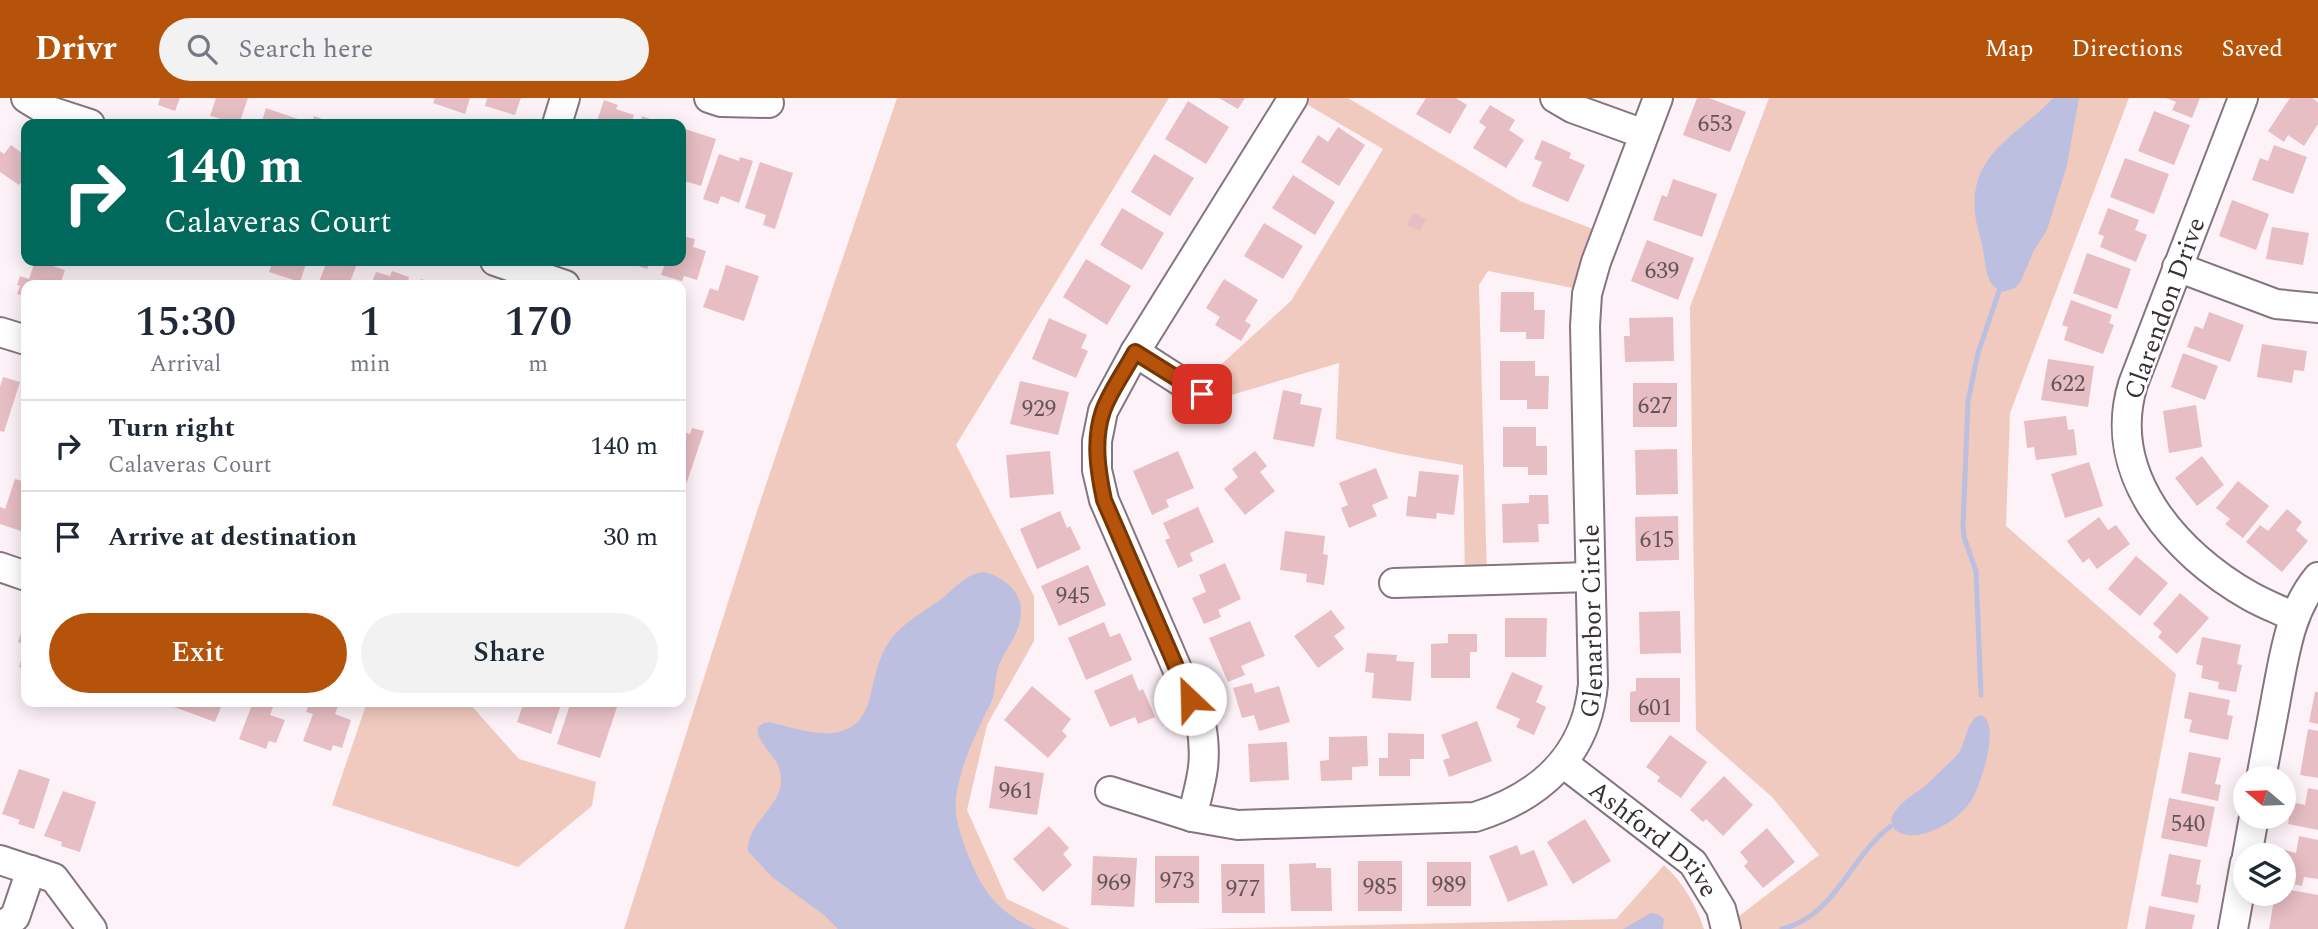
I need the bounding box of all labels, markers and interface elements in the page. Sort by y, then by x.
search box [159,18,649,81]
text: Drivr [35,24,117,74]
text: Search here [239,29,373,69]
icon: search [183,30,221,68]
text: Map [1985,31,2033,67]
text: Directions [2071,31,2183,67]
text: Saved [2221,31,2283,67]
house number: 653 [1698,107,1732,142]
text: 140 m [164,130,303,205]
icon: right [49,147,140,238]
text: Calaveras Court [164,198,392,247]
street label: Clarendon Drive [2113,212,2216,405]
house number: 639 [1645,254,1679,289]
text: 15:30 [135,291,236,354]
text: 1 [359,291,381,354]
text: 170 [504,291,572,354]
text: Arrival [150,347,221,382]
text: min [350,347,390,382]
text: m [528,347,548,382]
pin [1172,364,1232,424]
house number: 622 [2051,367,2085,402]
icon: arrive [1183,375,1221,413]
house number: 627 [1638,389,1672,424]
house number: 929 [1022,392,1056,427]
text: Turn right [108,408,235,448]
text: 140 m [590,426,658,466]
icon: right [49,427,87,465]
text: Calaveras Court [108,448,272,483]
text: Arrive at destination [108,517,357,557]
text: 30 m [603,517,658,557]
icon: arrive [49,518,87,556]
house number: 615 [1640,523,1674,558]
street label: Glenarbor Circle [1568,524,1614,722]
house number: 945 [1056,579,1090,614]
button: Exit [49,613,347,693]
button: Share [361,613,658,693]
position arrow [1153,662,1227,736]
house number: 601 [1638,691,1672,726]
north arrow [2233,766,2296,830]
map controls [2233,766,2296,906]
street label: Ashford Drive [1580,771,1728,905]
house number: 961 [999,774,1033,809]
house number: 540 [2171,807,2205,842]
button: layers [2233,843,2296,906]
house number: 973 [1160,864,1194,899]
house number: 969 [1097,866,1131,901]
house number: 989 [1432,868,1466,903]
house number: 985 [1363,870,1397,905]
house number: 977 [1226,872,1260,907]

